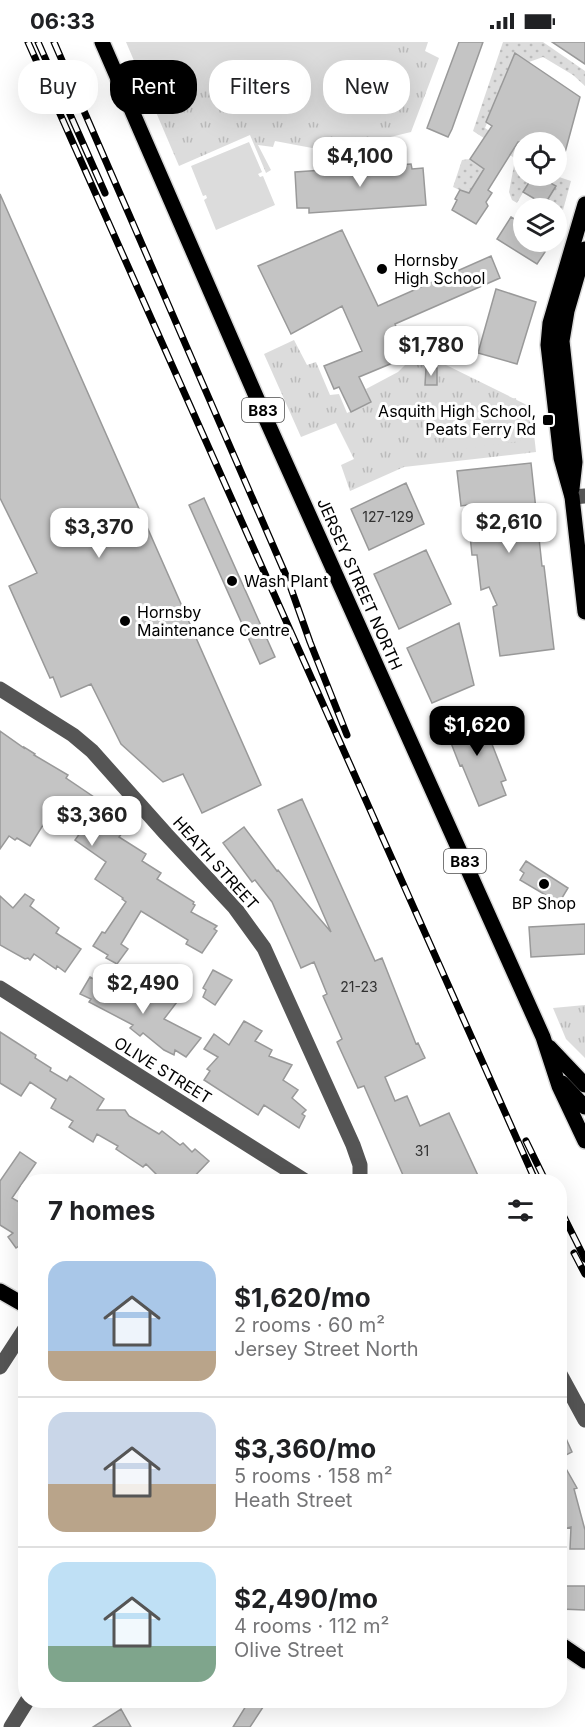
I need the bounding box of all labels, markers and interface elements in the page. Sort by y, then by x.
text: 06:33 [30,8,95,34]
chip: Buy [18,60,98,114]
chip: Rent [110,60,197,114]
chip: Filters [209,60,311,114]
chip: New [323,60,410,114]
map controls [513,132,567,252]
button: locate [513,132,567,186]
pin: $4,100 [311,137,409,188]
text: $4,100 [327,144,393,168]
button: layers [513,198,567,252]
place label: Hornsby High School [394,250,485,288]
marker: Hornsby High School [375,262,389,276]
pin: $1,780 [382,326,480,377]
text: $1,780 [398,333,464,357]
road number: B83 [242,398,284,422]
place label: Asquith High School, Peats Ferry Rd [378,401,536,439]
marker: Asquith High School, Peats Ferry Rd [541,413,555,427]
street label: JERSEY STREET NORTH [313,495,407,673]
pin: $2,610 [460,503,558,554]
pin: $3,370 [50,508,148,559]
house number: 127-129 [362,508,414,525]
text: $2,610 [476,510,542,534]
text: $3,370 [64,515,134,539]
place label: Wash Plant [244,571,328,591]
marker: Wash Plant [225,574,239,588]
place label: Hornsby Maintenance Centre [137,602,290,640]
marker: Hornsby Maintenance Centre [118,614,132,628]
pin: $1,620 [428,706,526,757]
text: $1,620 [444,713,510,737]
pin: $3,360 [43,796,141,847]
text: $3,360 [56,803,128,827]
street label: HEATH STREET [169,812,263,914]
road number: B83 [444,849,486,873]
marker: BP Shop [537,877,551,891]
place label: BP Shop [512,893,576,913]
pin: $2,490 [94,964,192,1015]
text: $2,490 [107,971,179,995]
house number: 21-23 [340,978,378,995]
street label: OLIVE STREET [111,1032,215,1108]
house number: 31 [415,1142,429,1159]
icon: filters [504,1194,537,1227]
text: 7 homes [48,1195,155,1226]
text: $1,620/mo [234,1282,371,1313]
icon: home [96,1285,168,1357]
text: 2 rooms · 60 m² [234,1313,385,1337]
text: Jersey Street North [234,1337,419,1361]
text: $3,360/mo [234,1433,376,1464]
icon: home [96,1436,168,1508]
text: 5 rooms · 158 m² [234,1464,393,1488]
text: Heath Street [234,1488,352,1512]
text: $2,490/mo [234,1583,378,1614]
icon: home [96,1586,168,1658]
text: 4 rooms · 112 m² [234,1614,389,1638]
text: Olive Street [234,1638,344,1662]

